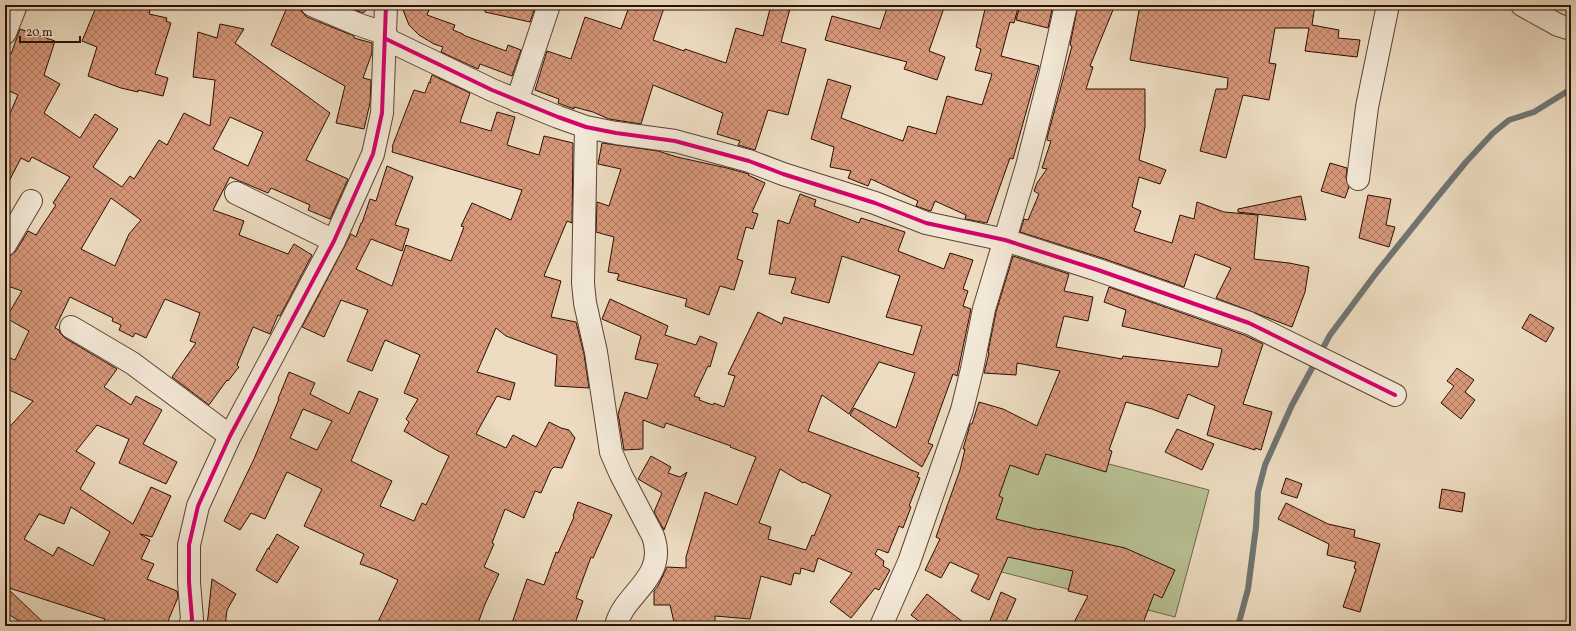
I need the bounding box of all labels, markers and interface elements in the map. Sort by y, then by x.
scale bar [20,18,80,44]
text: 20 m [26,25,53,41]

